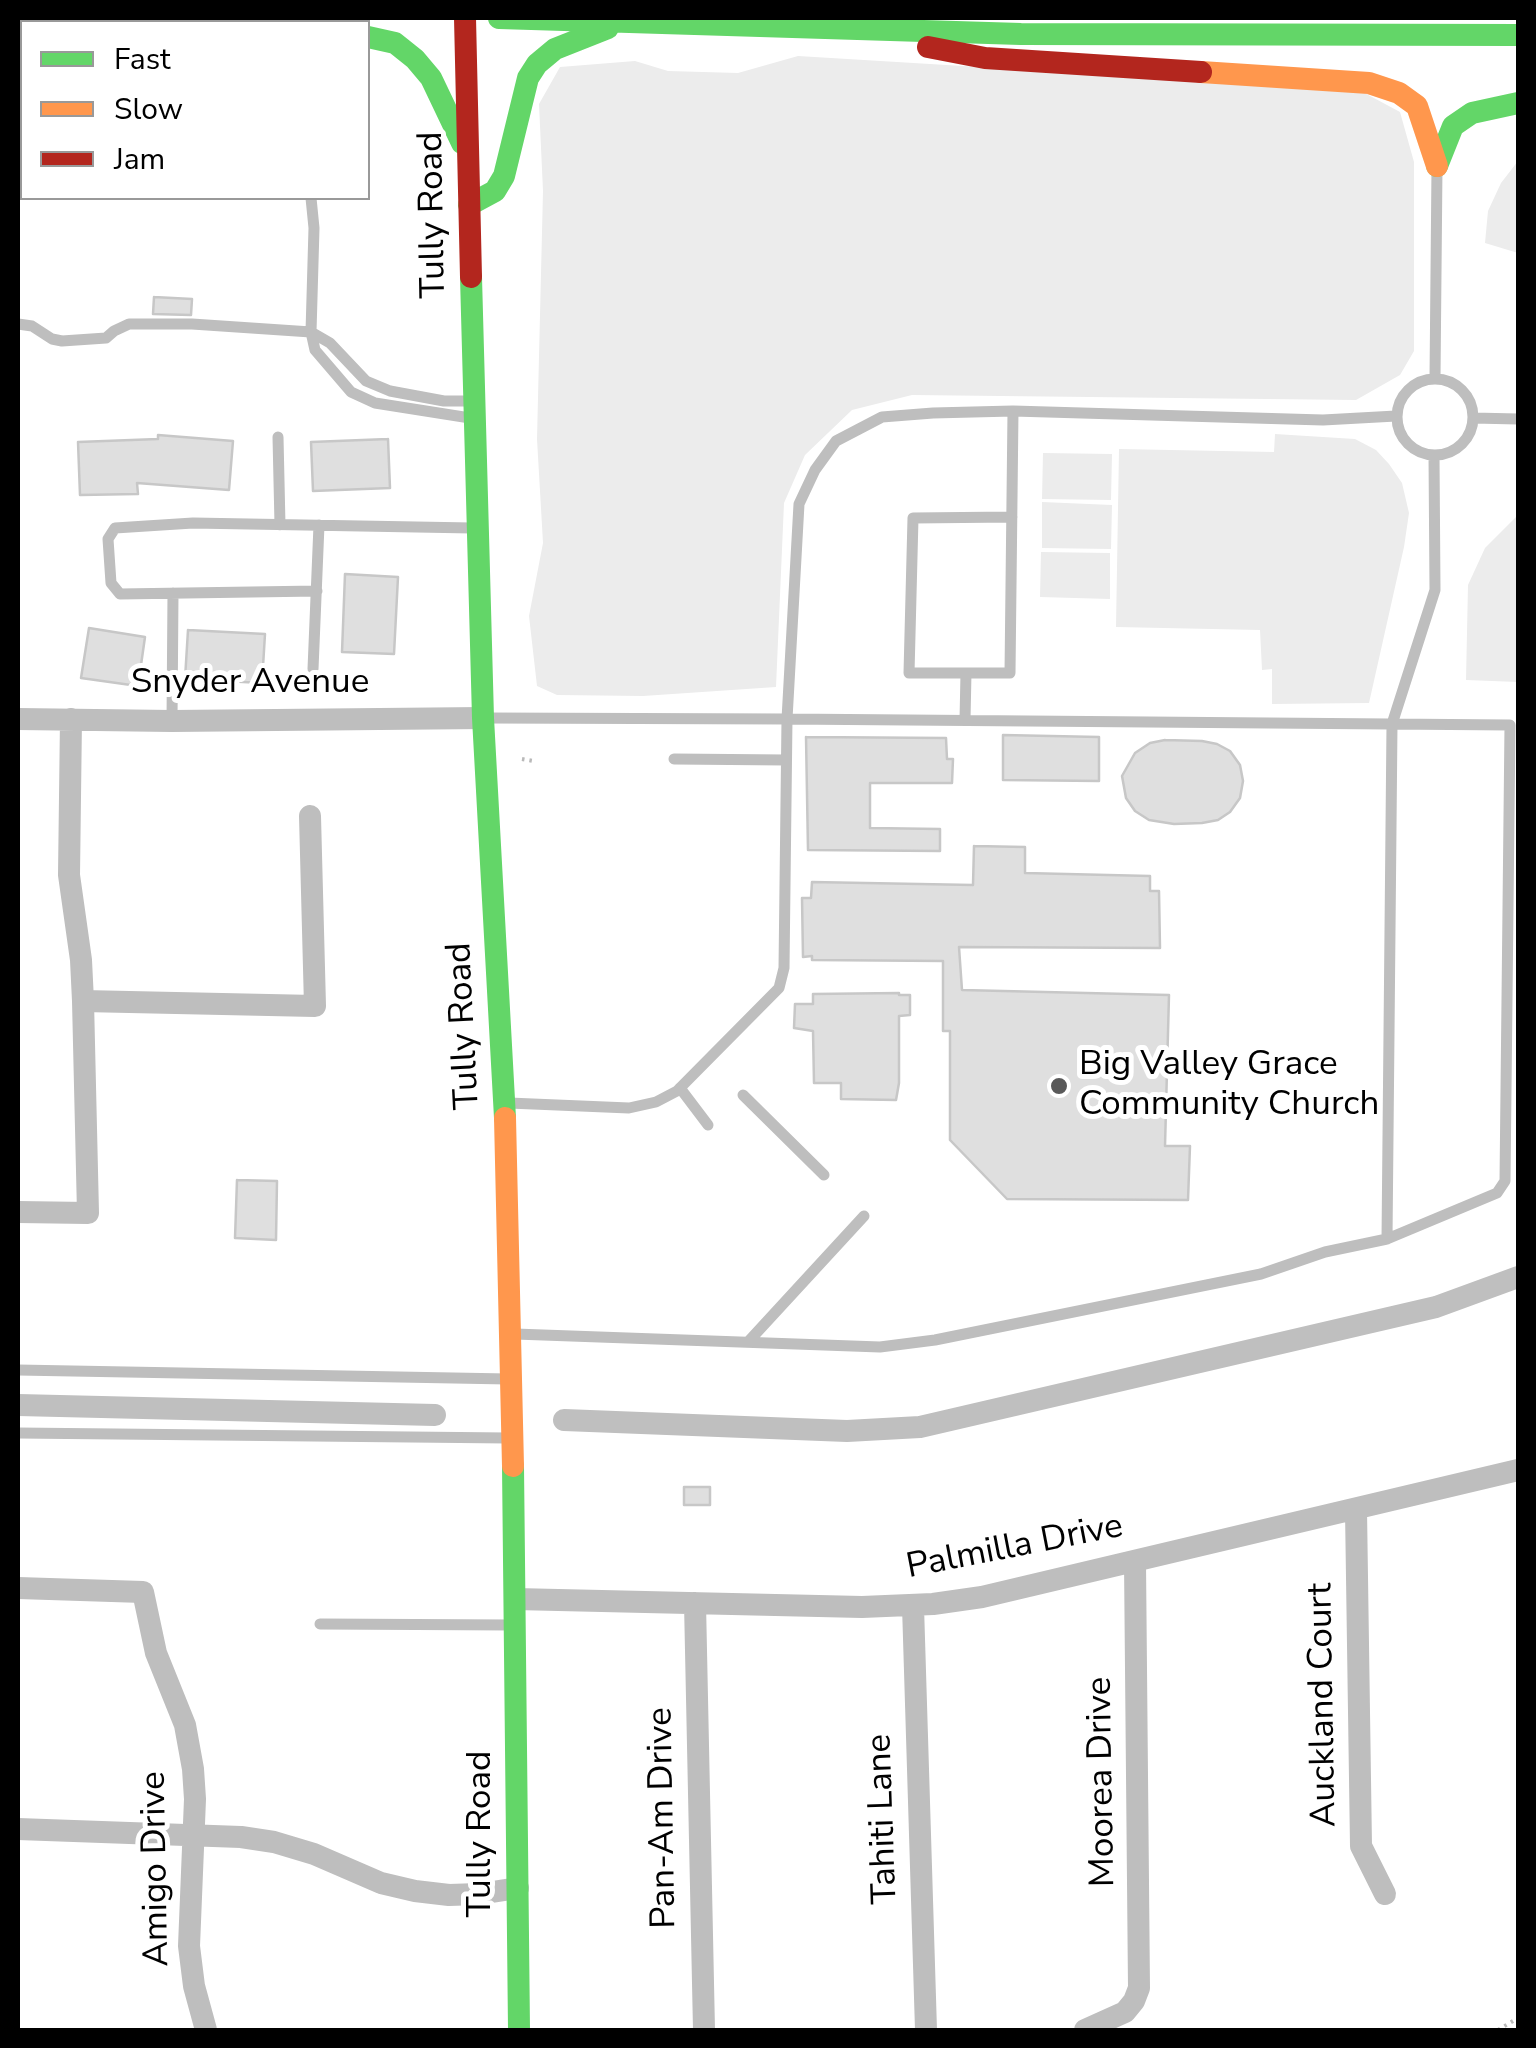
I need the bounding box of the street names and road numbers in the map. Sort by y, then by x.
street label: Tully Road [412,131,456,299]
street label: Snyder Avenue [131,663,369,705]
street label: Tully Road [440,942,490,1110]
street label: Palmilla Drive [903,1506,1127,1590]
street label: Auckland Court [1301,1583,1347,1827]
street label: Moorea Drive [1080,1676,1126,1888]
street label: Pan-Am Drive [641,1707,687,1929]
street label: Tahiti Lane [860,1733,908,1905]
street label: Tully Road [461,1751,503,1917]
street label: Amigo Drive [134,1771,180,1967]

